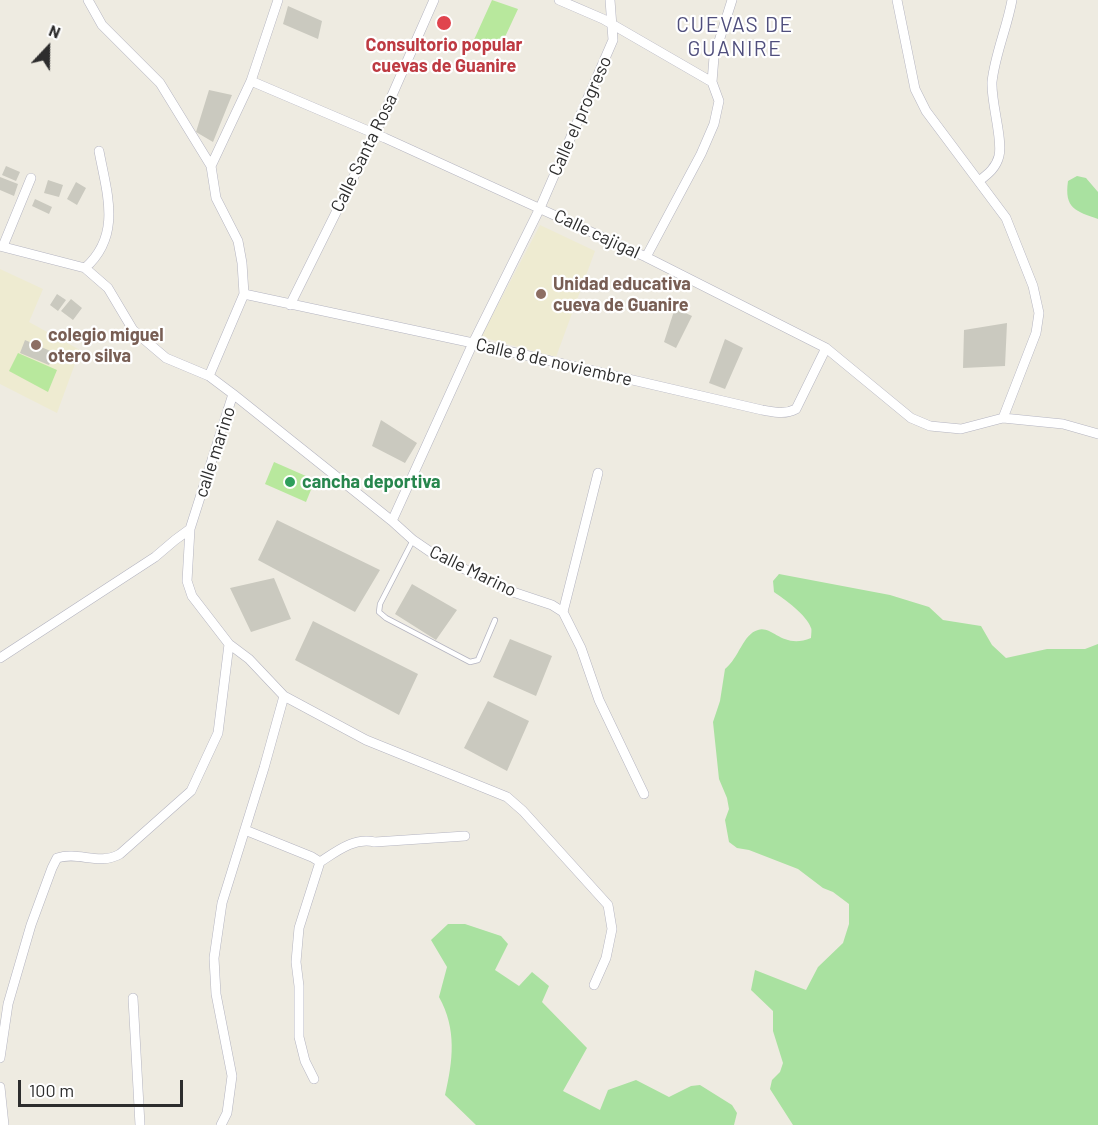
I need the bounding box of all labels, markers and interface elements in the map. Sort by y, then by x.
district label: CUEVAS DE GUANIRE [676,12,794,62]
marker: Consultorio popular cuevas de Guanire [435,14,453,32]
north arrow [18,18,78,78]
text: N [46,20,63,42]
place label: Consultorio popular cuevas de Guanire [366,34,522,76]
street label: Calle el progreso [544,53,616,179]
street label: Calle Santa Rosa [326,90,402,216]
street label: Calle cajigal [551,205,643,263]
place label: Unidad educativa cueva de Guanire [553,273,691,316]
marker: Unidad educativa cueva de Guanire [534,287,548,301]
place label: colegio miguel otero silva [48,324,164,366]
street label: Calle 8 de noviembre [474,333,634,391]
marker: colegio miguel otero silva [29,338,43,352]
street label: calle marino [190,404,240,500]
place label: cancha deportiva [302,471,441,493]
marker: cancha deportiva [283,475,297,489]
street label: Calle Marino [426,541,520,601]
scale bar [21,1068,186,1106]
text: 100 m [29,1079,74,1101]

